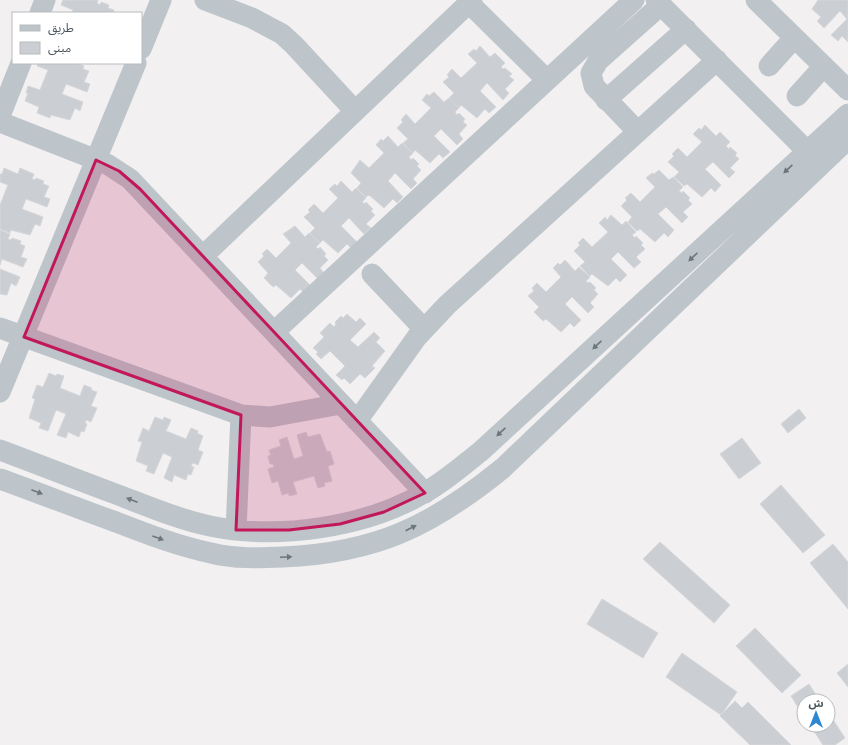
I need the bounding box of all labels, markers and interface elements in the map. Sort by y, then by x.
legend [12,12,142,64]
text: طريق [48,19,74,36]
text: مبنى [48,39,71,56]
one-way arrow [784,164,793,173]
one-way arrow [687,252,698,261]
one-way arrow [592,340,602,349]
one-way arrow [496,428,506,437]
one-way arrow [31,490,43,496]
one-way arrow [125,497,137,503]
one-way arrow [406,525,417,532]
one-way arrow [153,535,165,541]
one-way arrow [280,553,292,560]
north arrow [796,693,836,733]
text: ش [808,695,824,711]

